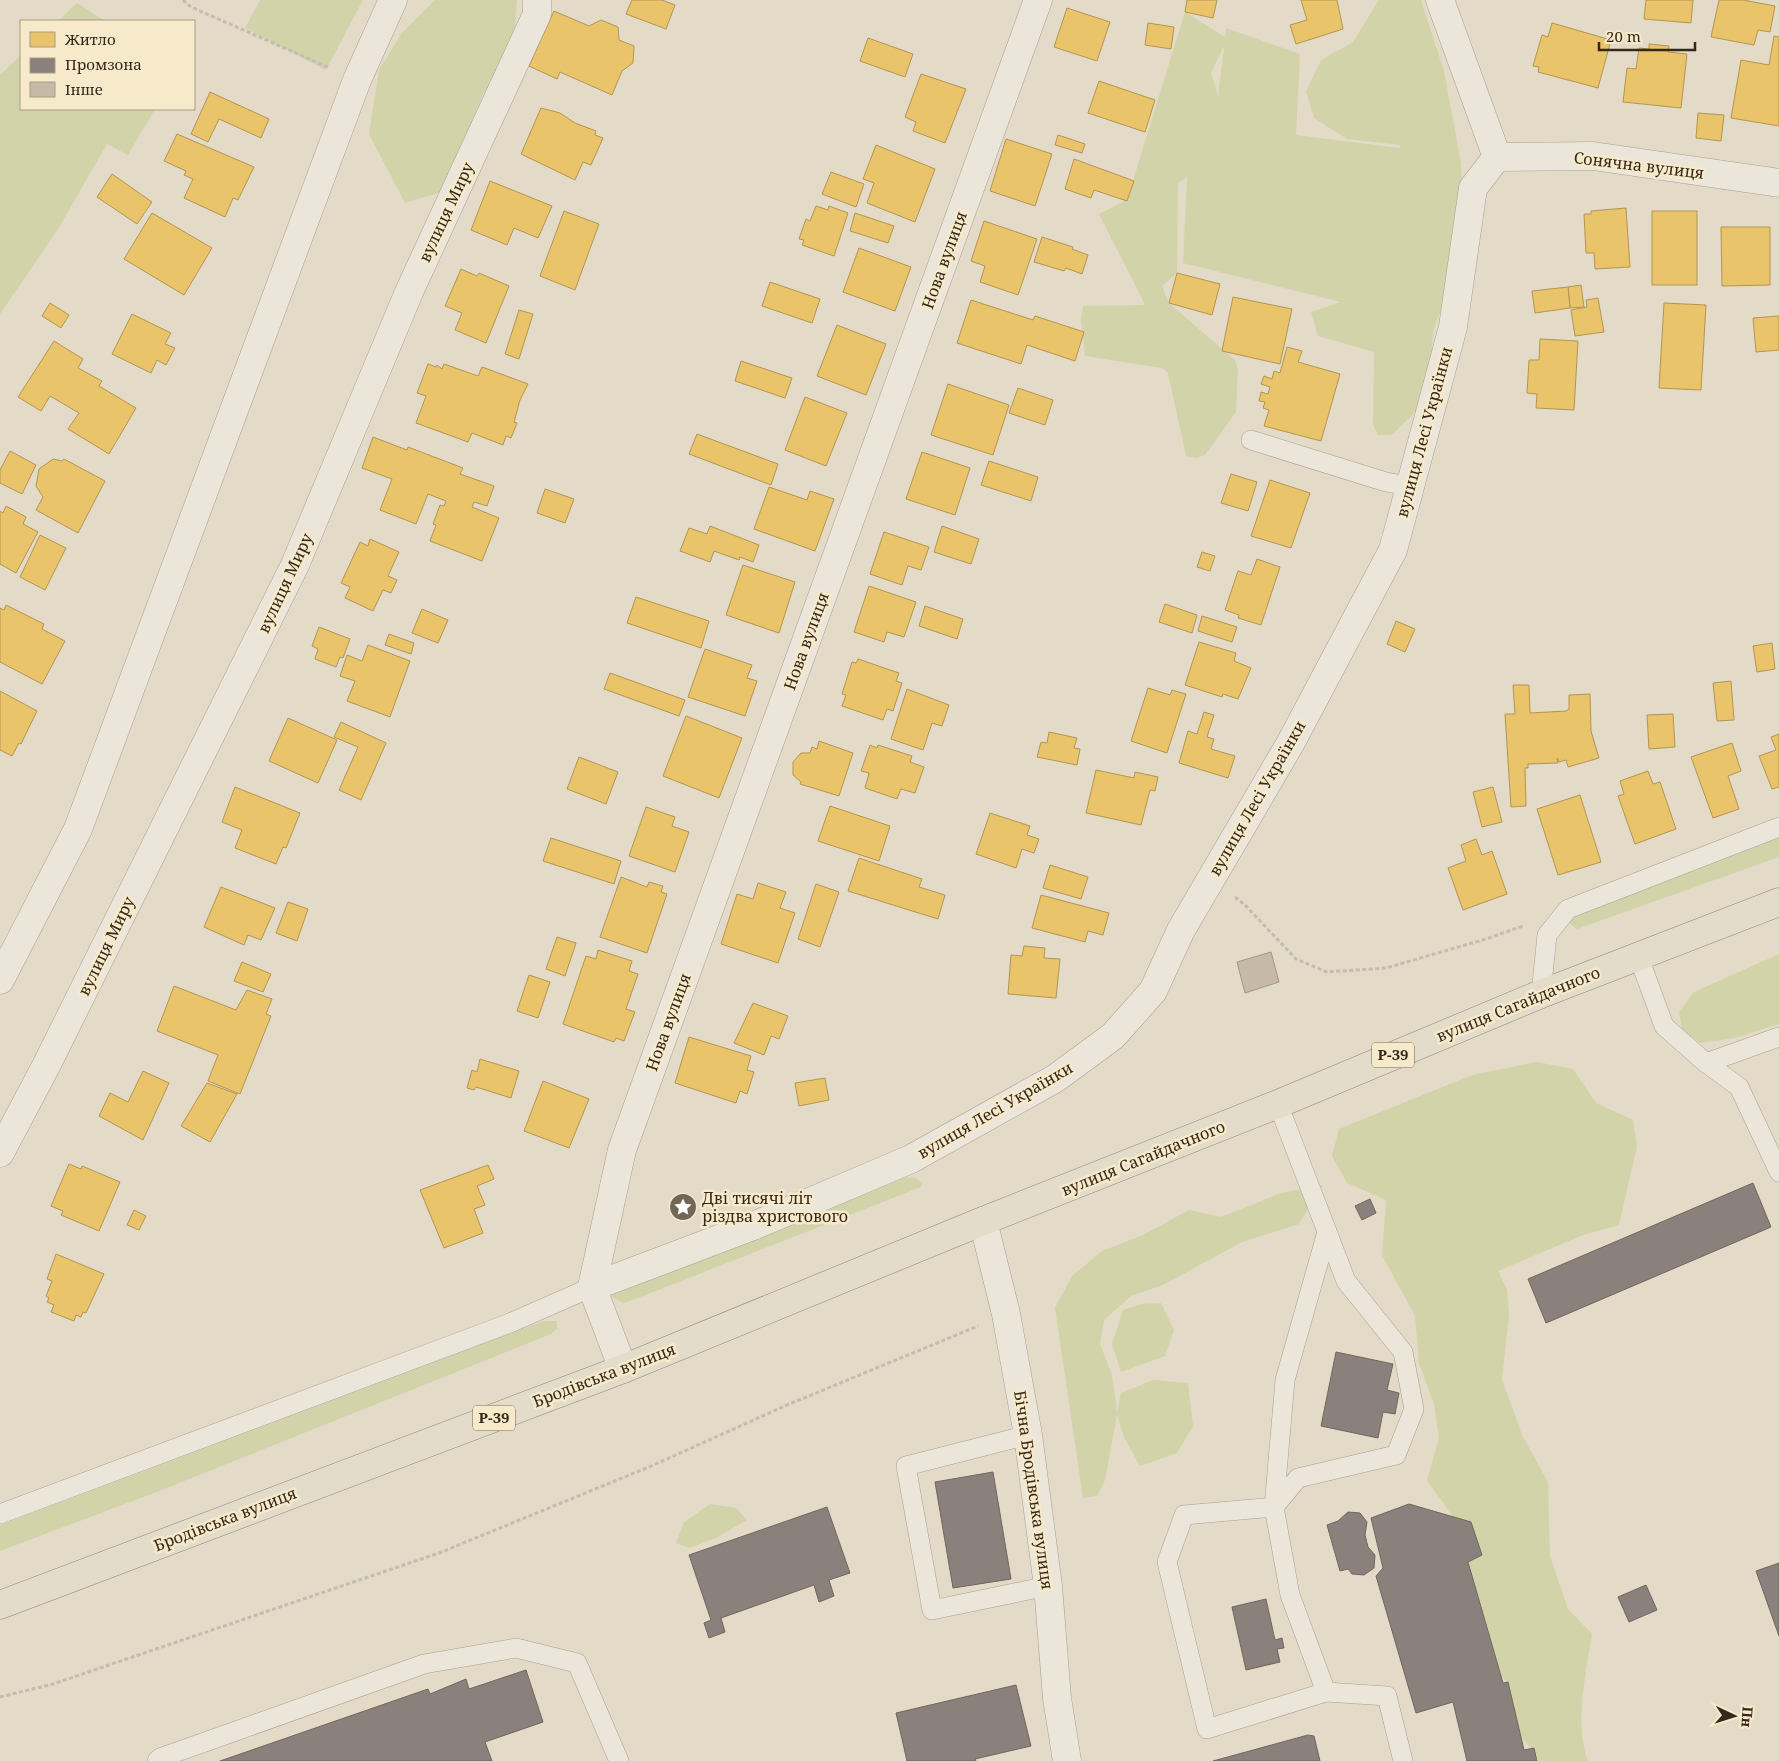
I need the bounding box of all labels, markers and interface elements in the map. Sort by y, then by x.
legend [20,20,195,110]
scale bar [1599,20,1695,52]
text: 20 m [1606,26,1641,46]
text: Житло [64,29,116,49]
text: Промзона [65,54,142,74]
text: Інше [65,79,103,99]
street label: Сонячна вулиця [1573,146,1705,184]
street label: вулиця Миру [413,158,479,265]
street label: Нова вулиця [916,208,972,312]
street label: вулиця Лесі Українки [1391,344,1457,520]
street label: вулиця Миру [252,529,318,636]
street label: Нова вулиця [778,589,834,693]
street label: вулиця Лесі Українки [1204,716,1311,880]
street label: вулиця Миру [72,892,140,999]
street label: вулиця Сагайдачного [1433,961,1603,1047]
street label: Нова вулиця [640,970,696,1074]
road number: Р-39 [1372,1042,1414,1068]
street label: вулиця Лесі Українки [913,1056,1077,1163]
street label: вулиця Сагайдачного [1058,1115,1228,1201]
place label: Дві тисячі літ різдва христового [702,1187,848,1227]
place icon: Дві тисячі літ різдва христового [668,1192,698,1222]
street label: Бродівська вулиця [529,1338,679,1412]
street label: Бічна Бродівська вулиця [1009,1389,1059,1591]
road number: Р-39 [473,1406,515,1430]
street label: Бродівська вулиця [150,1482,300,1556]
north arrow [1709,1691,1759,1741]
text: Пн [1737,1706,1758,1728]

